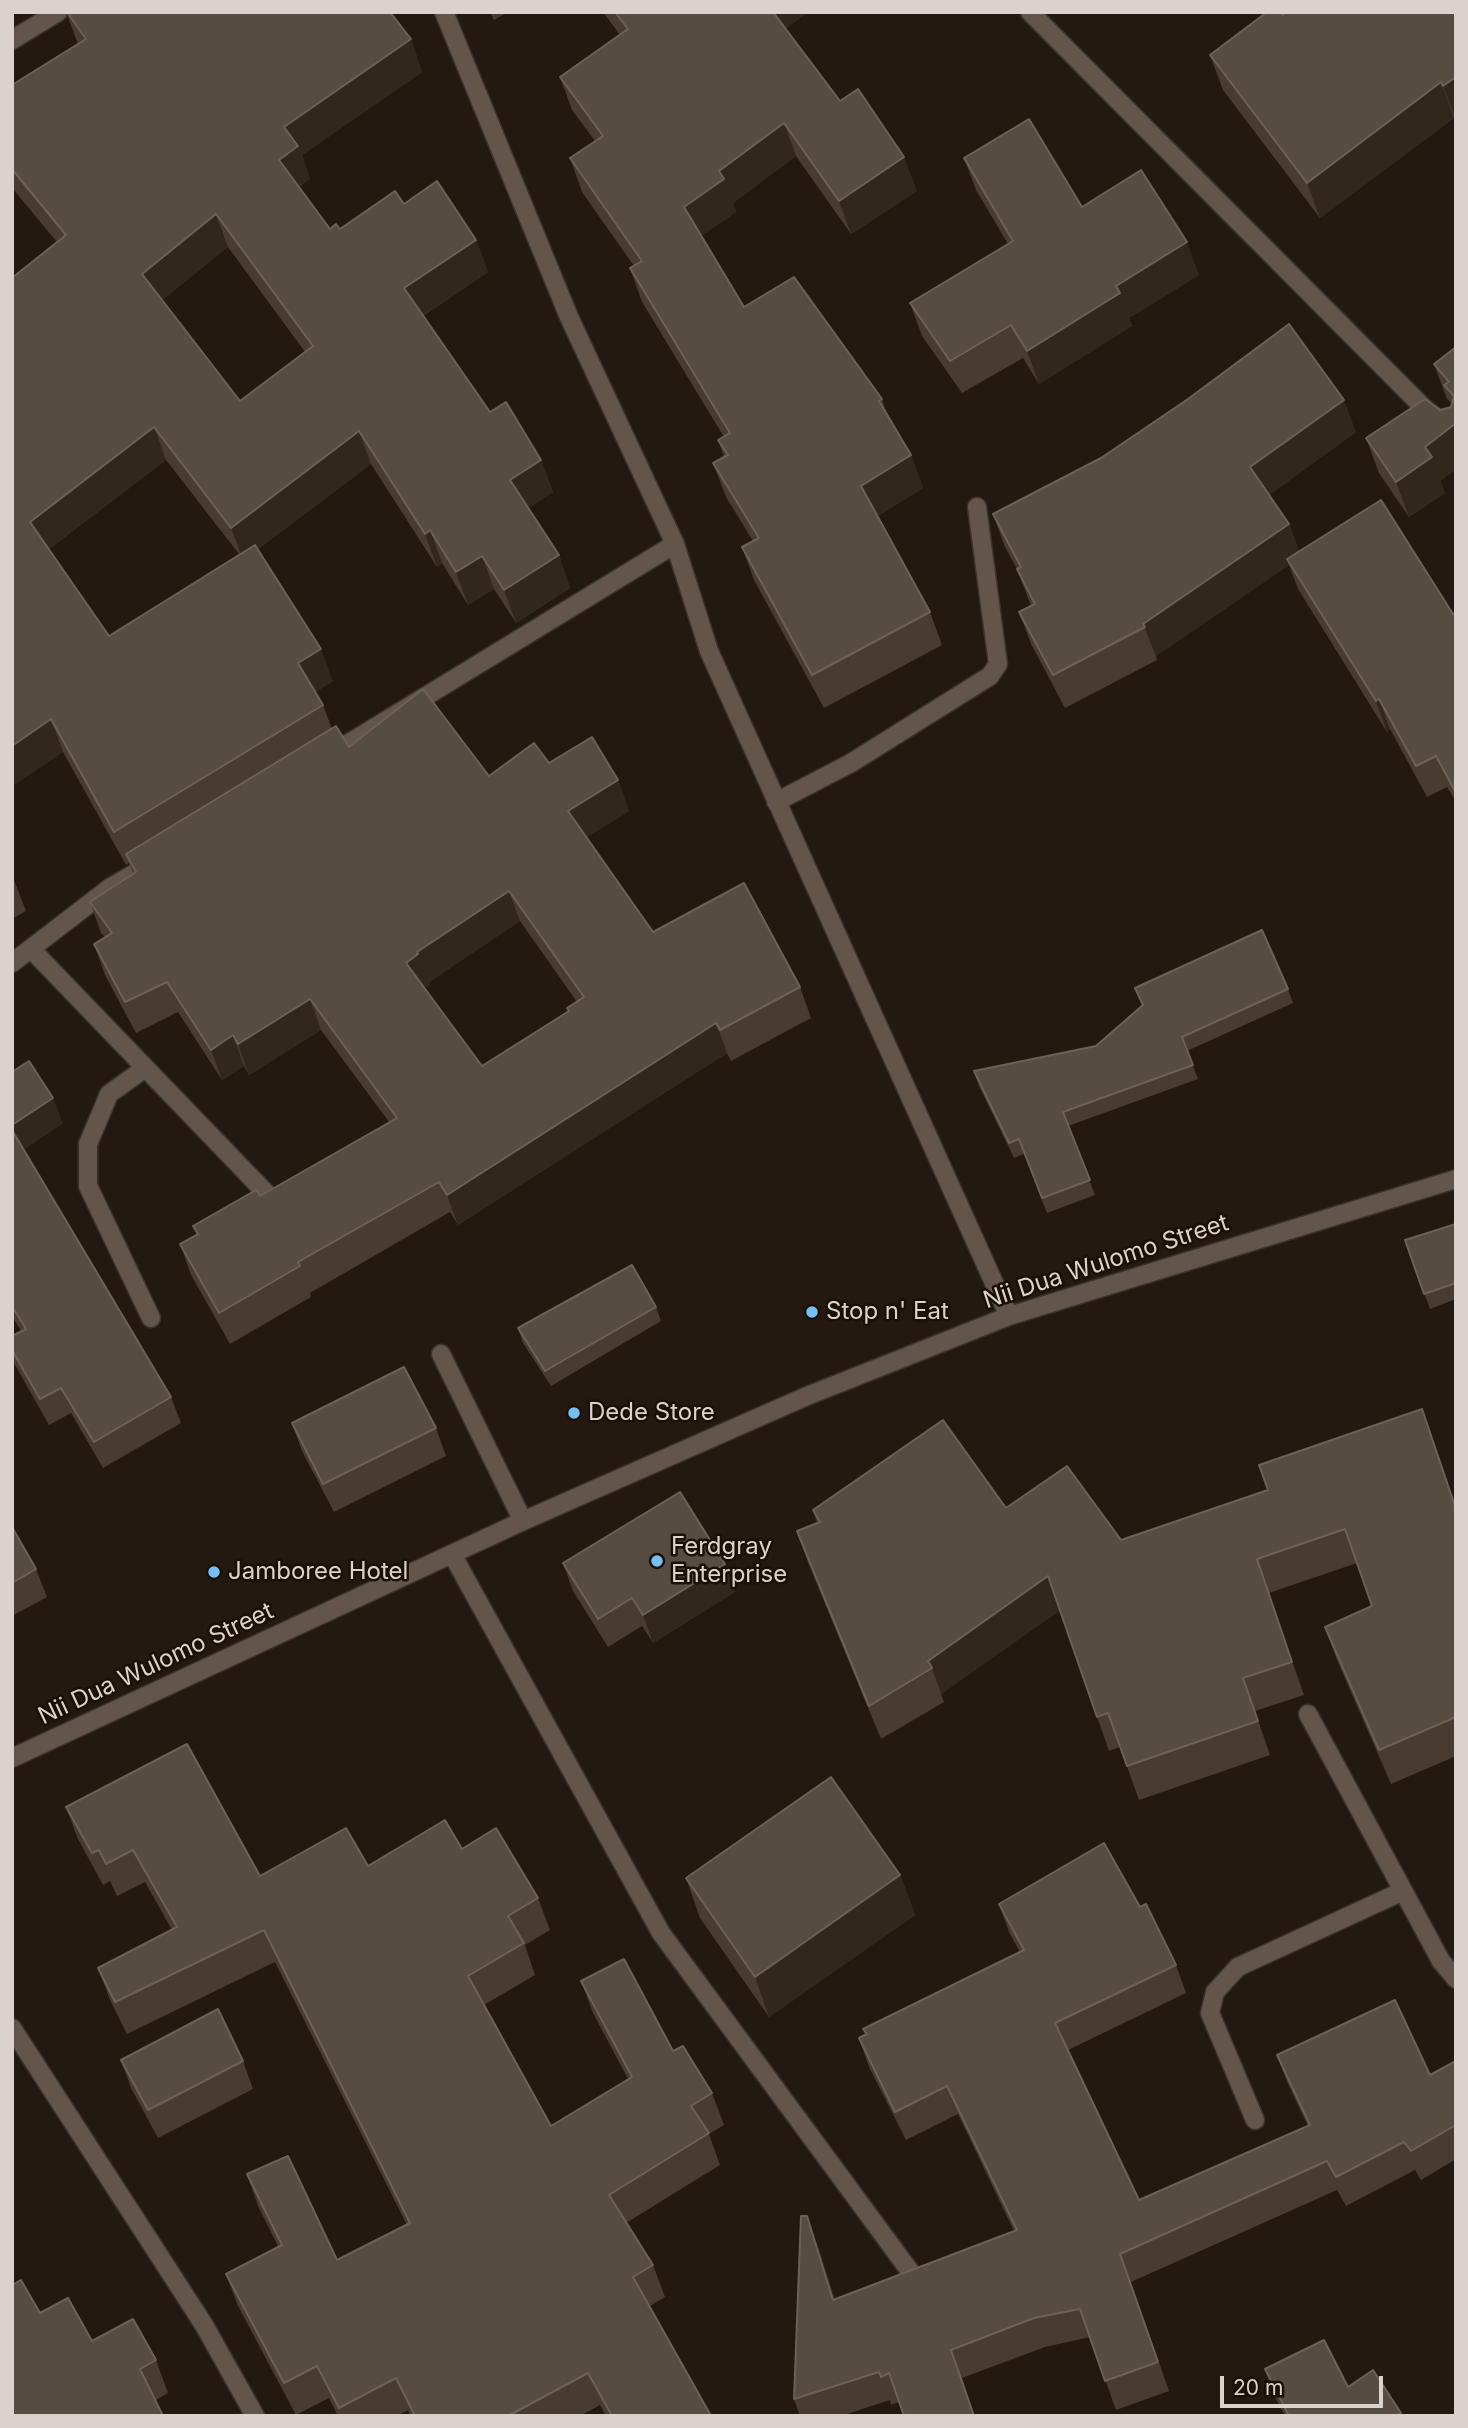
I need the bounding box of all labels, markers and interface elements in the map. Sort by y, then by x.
street label: Nii Dua Wulomo Street [980,1209,1232,1315]
place label: Stop n' Eat [826,1298,949,1326]
marker: Stop n' Eat [804,1304,820,1320]
place label: Dede Store [588,1399,715,1427]
marker: Dede Store [566,1405,582,1421]
place label: Ferdgray Enterprise [671,1533,787,1589]
marker: Ferdgray Enterprise [649,1553,665,1569]
place label: Jamboree Hotel [228,1558,408,1586]
marker: Jamboree Hotel [206,1564,222,1580]
street label: Nii Dua Wulomo Street [34,1597,278,1731]
scale bar [1223,2362,1386,2406]
text: 20 m [1233,2375,1283,2400]

